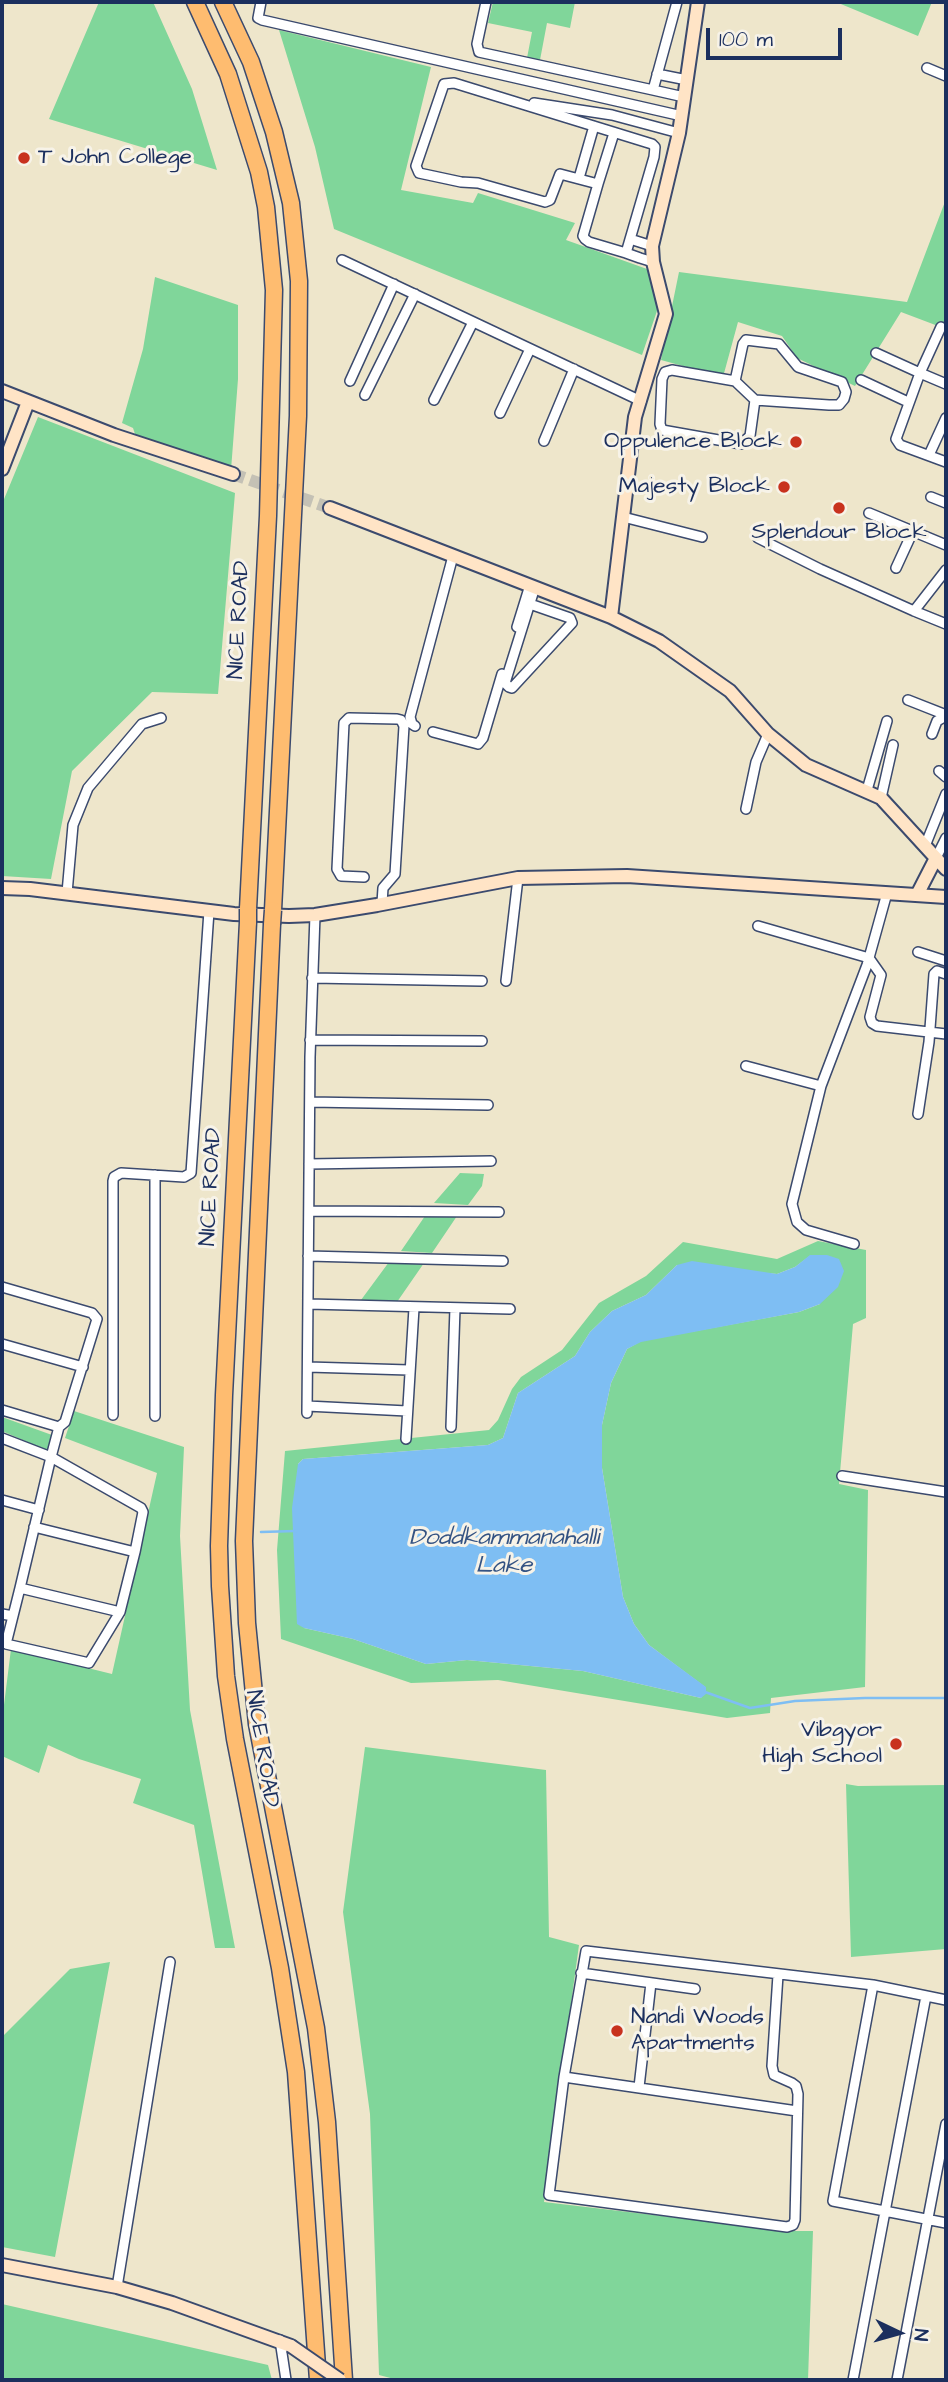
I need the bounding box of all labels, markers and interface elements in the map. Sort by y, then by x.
scale bar [710,14,846,58]
text: 100 m [719,25,773,54]
place label: T John College [38,144,192,172]
marker: T John College [16,150,32,166]
place label: Oppulence Block [604,428,782,456]
marker: Oppulence Block [788,434,804,450]
place label: Majesty Block [618,473,770,501]
marker: Majesty Block [776,479,792,495]
marker: Splendour Block [831,500,847,516]
place label: Splendour Block [751,519,927,547]
street label: NICE ROAD [223,560,257,680]
street label: NICE ROAD [195,1127,229,1247]
water label: Doddkammanahalli Lake [409,1525,599,1581]
street label: NICE ROAD [238,1688,284,1810]
place label: Vibgyor High School [762,1717,882,1771]
marker: Vibgyor High School [888,1736,904,1752]
place label: Nandi Woods Apartments [631,2004,764,2058]
marker: Nandi Woods Apartments [609,2023,625,2039]
north arrow [864,2298,934,2368]
text: N [906,2328,934,2342]

